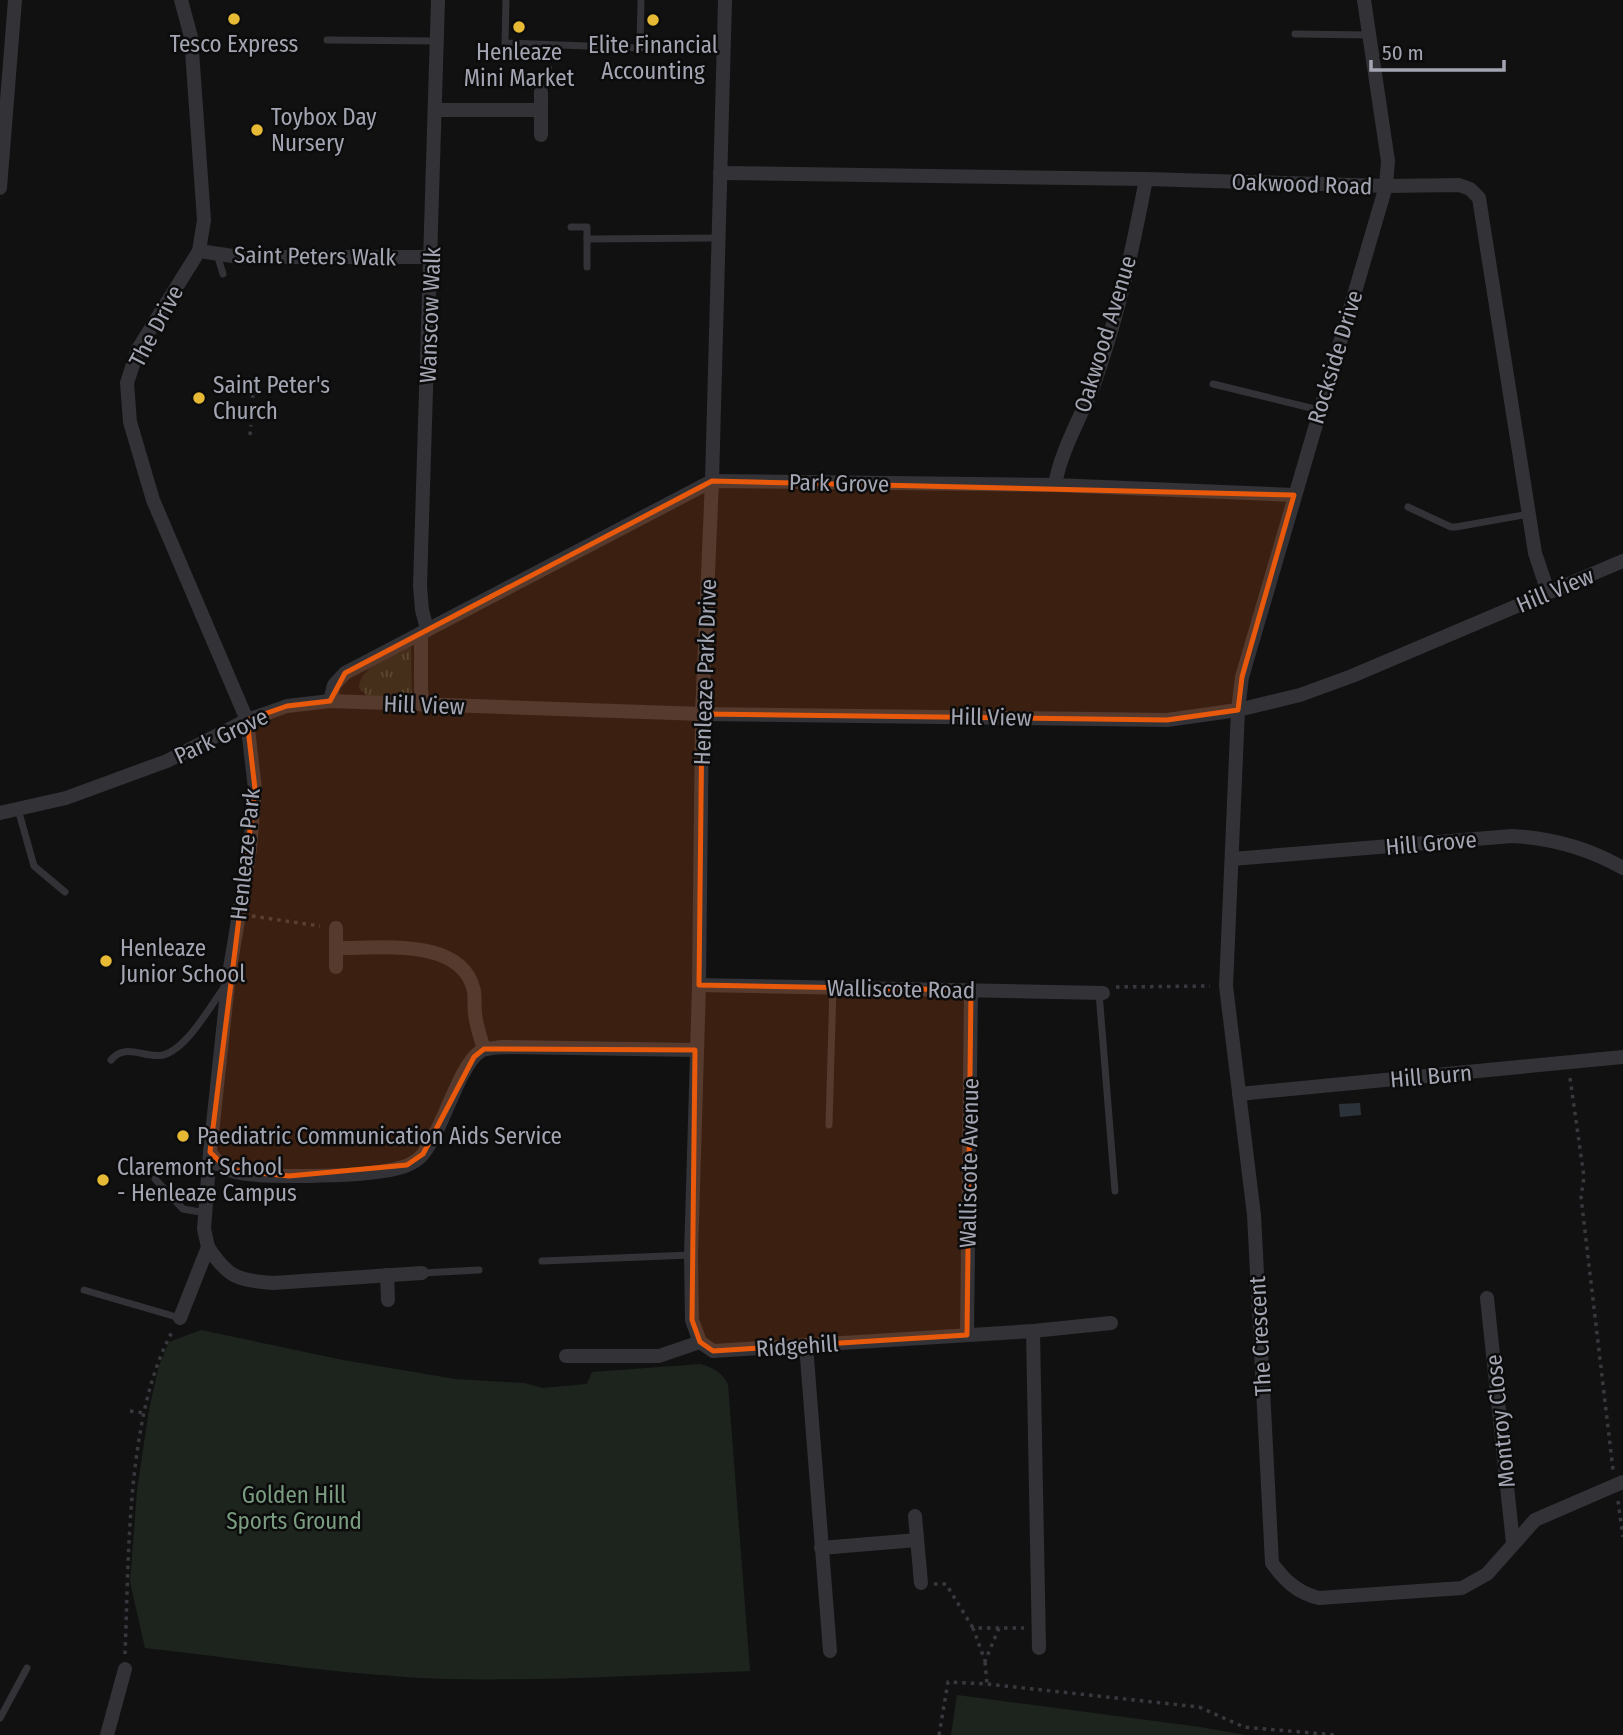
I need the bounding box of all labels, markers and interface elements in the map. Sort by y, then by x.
marker: Tesco Express [226,11,242,27]
marker: Elite Financial Accounting [645,12,661,28]
marker: Henleaze Mini Market [511,19,527,35]
scale bar [1371,28,1504,72]
place label: Tesco Express [170,30,299,58]
place label: Elite Financial Accounting [588,31,718,85]
place label: Henleaze Mini Market [464,38,575,92]
text: 50 m [1382,40,1424,66]
place label: Toybox Day Nursery [271,103,377,157]
marker: Toybox Day Nursery [249,122,265,138]
street label: Oakwood Road [1231,168,1373,200]
street label: Saint Peters Walk [234,241,397,271]
street label: Wanscow Walk [414,246,446,383]
street label: Oakwood Avenue [1068,252,1142,416]
street label: The Drive [123,280,189,372]
street label: Rockside Drive [1301,287,1369,427]
place label: Saint Peter's Church [213,371,330,425]
marker: Saint Peter's Church [191,390,207,406]
street label: Park Grove [789,468,889,498]
street label: Hill View [1512,561,1598,619]
street label: Henleaze Park Drive [688,578,722,766]
street label: Hill View [383,690,465,720]
street label: Park Grove [170,702,272,770]
street label: Hill View [950,702,1032,732]
street label: Henleaze Park [224,786,266,921]
street label: Hill Grove [1384,825,1478,861]
place label: Henleaze Junior School [120,934,245,988]
marker: Henleaze Junior School [98,953,114,969]
street label: Walliscote Road [827,974,975,1004]
street label: Hill Burn [1389,1058,1473,1094]
street label: Walliscote Avenue [954,1078,984,1248]
place label: Paediatric Communication Aids Service [197,1122,562,1150]
marker: Paediatric Communication Aids Service [175,1128,191,1144]
place label: Claremont School - Henleaze Campus [117,1153,297,1207]
marker: Claremont School - Henleaze Campus [95,1172,111,1188]
street label: The Crescent [1243,1275,1277,1397]
street label: Ridgehill [755,1329,839,1363]
street label: Montroy Close [1479,1353,1521,1489]
park label: Golden Hill Sports Ground [226,1481,362,1535]

